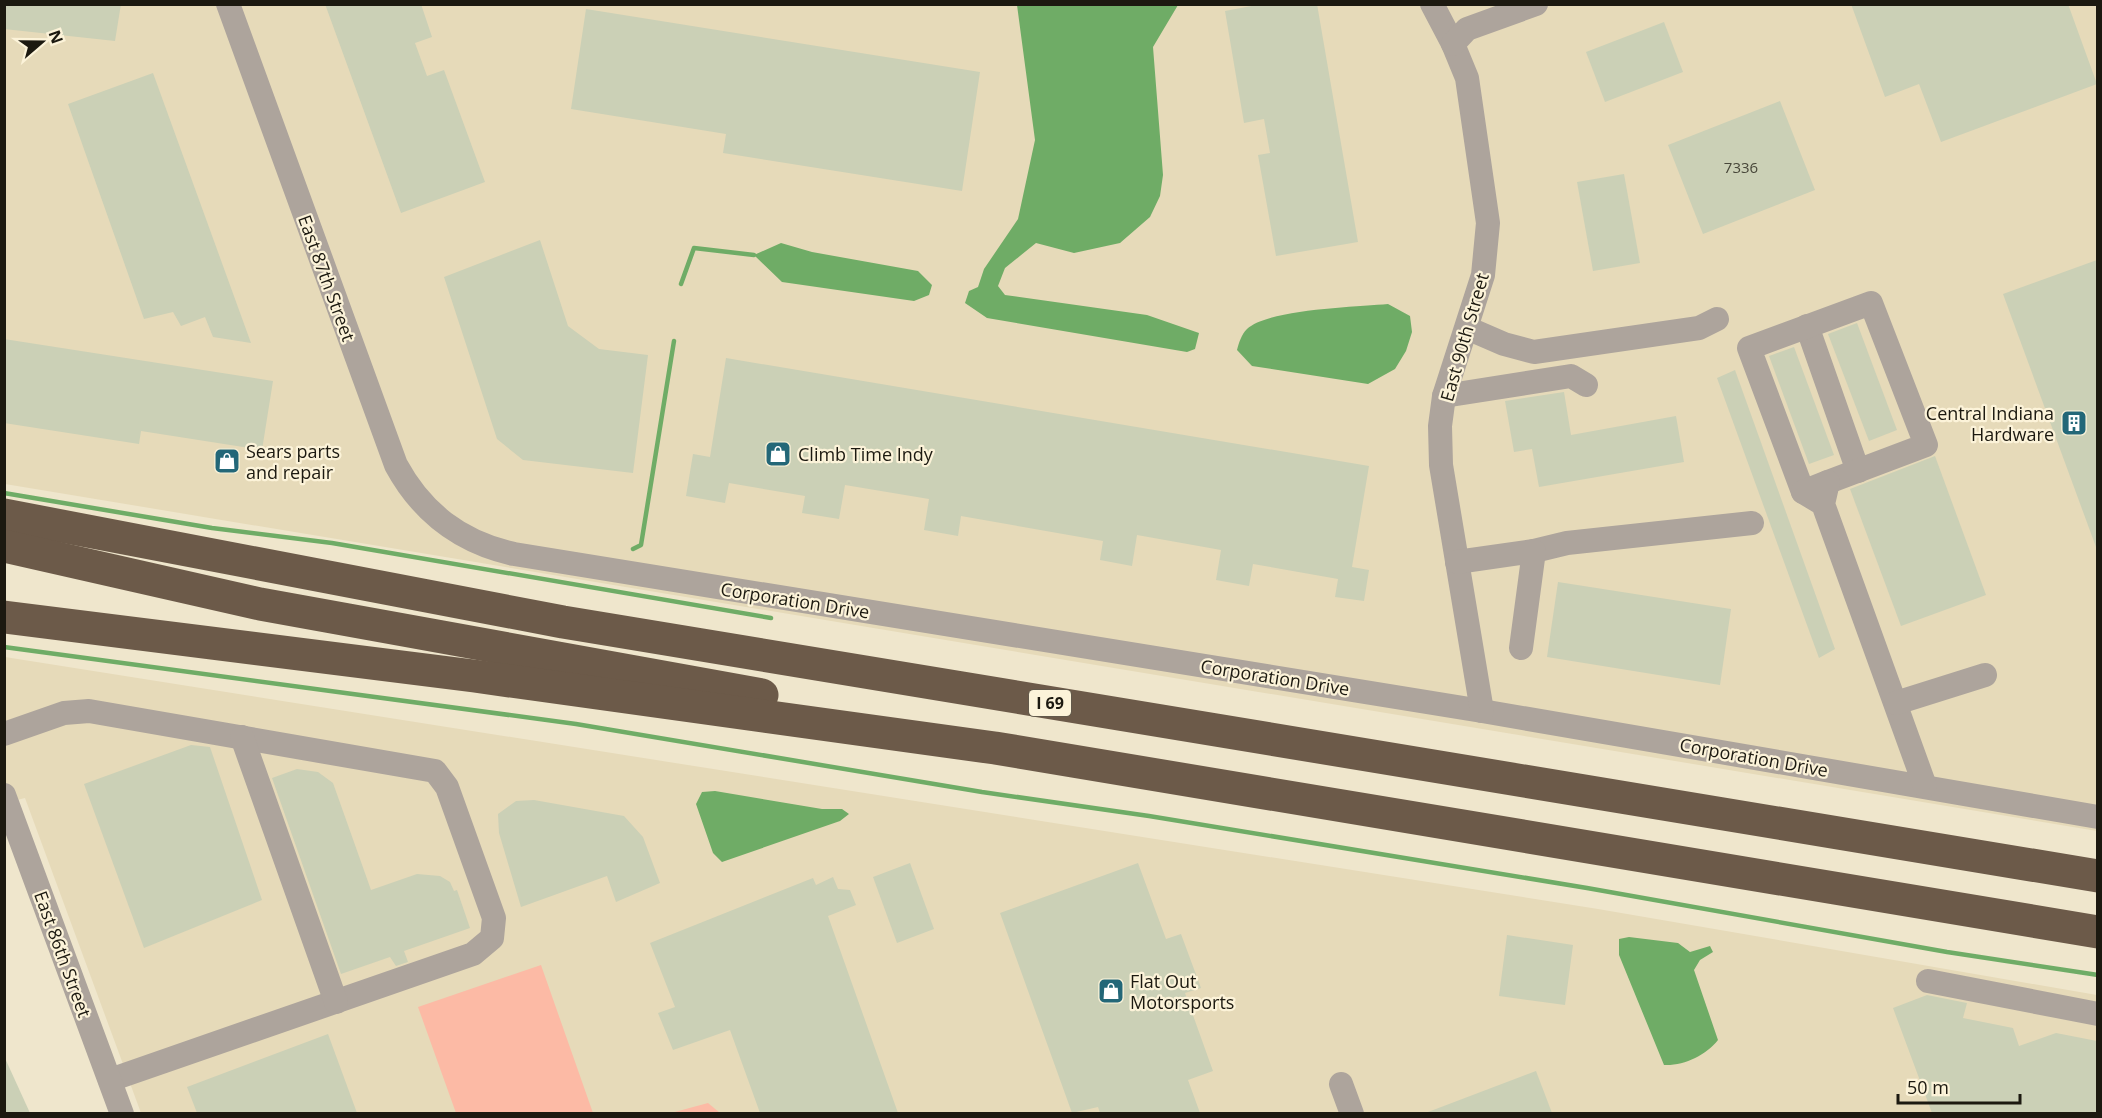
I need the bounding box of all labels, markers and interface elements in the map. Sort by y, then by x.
north arrow [12,12,72,72]
text: N [44,27,69,47]
house number: 7336 [1724,157,1758,177]
street label: East 87th Street [293,212,361,344]
street label: East 90th Street [1434,270,1494,404]
place label: Central Indiana Hardware [1926,401,2054,446]
building icon: Central Indiana Hardware [2059,408,2089,438]
place label: Sears parts and repair [246,439,340,484]
shop icon: Climb Time Indy [763,439,793,469]
place label: Climb Time Indy [798,442,934,466]
shop icon: Sears parts and repair [212,446,242,476]
street label: Corporation Drive [719,576,871,624]
street label: Corporation Drive [1199,653,1351,701]
road number: I 69 [1029,690,1071,716]
street label: Corporation Drive [1678,732,1830,782]
street label: East 86th Street [29,888,97,1020]
place label: Flat Out Motorsports [1130,969,1234,1014]
shop icon: Flat Out Motorsports [1096,976,1126,1006]
scale bar [1898,1067,2020,1105]
text: 50 m [1907,1075,1949,1099]

